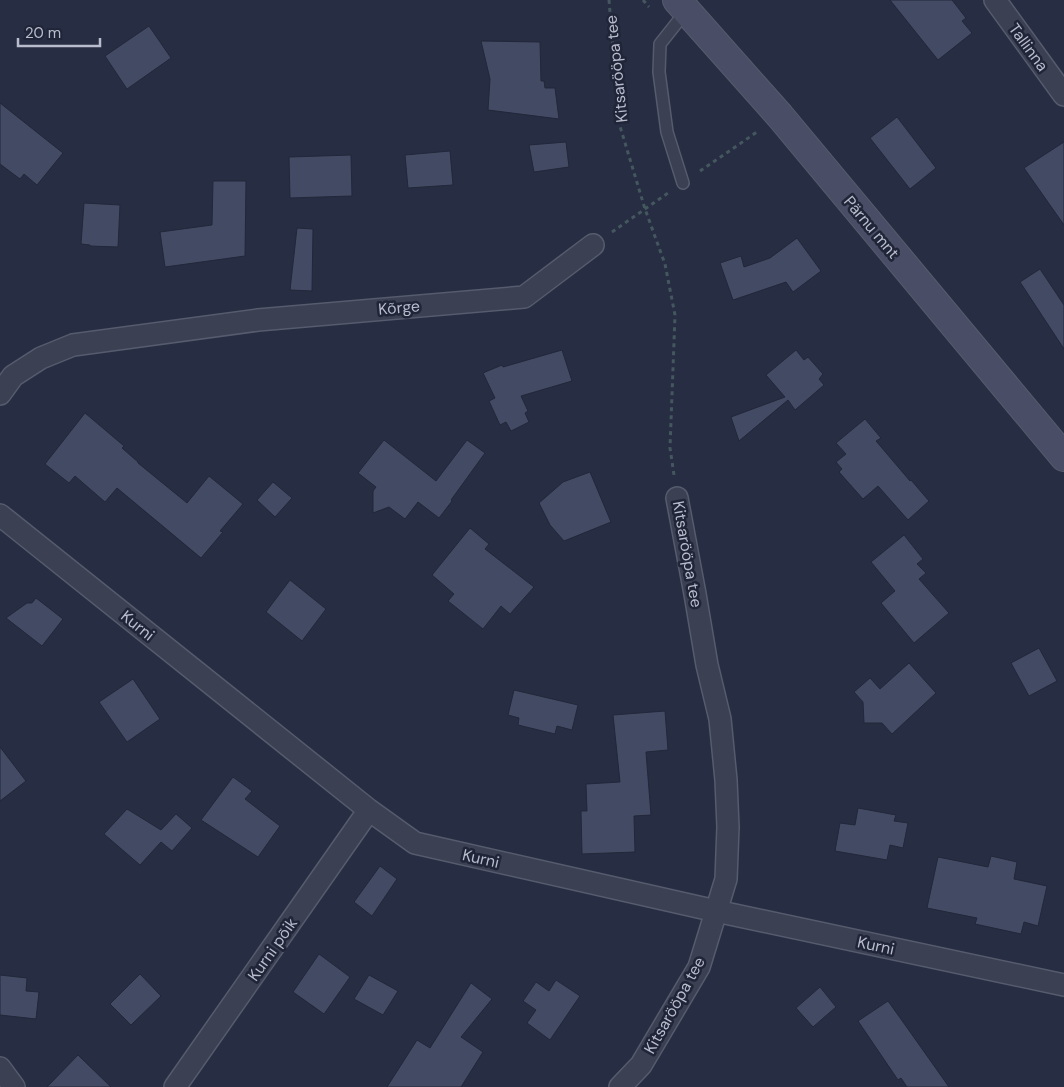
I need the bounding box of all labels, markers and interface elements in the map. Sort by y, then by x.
street label: Kitsarööpa tee [600,14,633,124]
scale bar [18,15,100,47]
street label: Tallinna [1004,19,1053,76]
text: 20 m [25,23,61,43]
street label: Pärnu mnt [839,192,904,263]
street label: Kõrge [377,295,421,320]
street label: Kitsarööpa tee [668,499,707,609]
street label: Kurni [117,606,159,645]
street label: Kurni [460,844,501,873]
street label: Kurni põik [243,913,302,985]
street label: Kurni [856,931,896,960]
street label: Kitsarööpa tee [639,953,710,1058]

